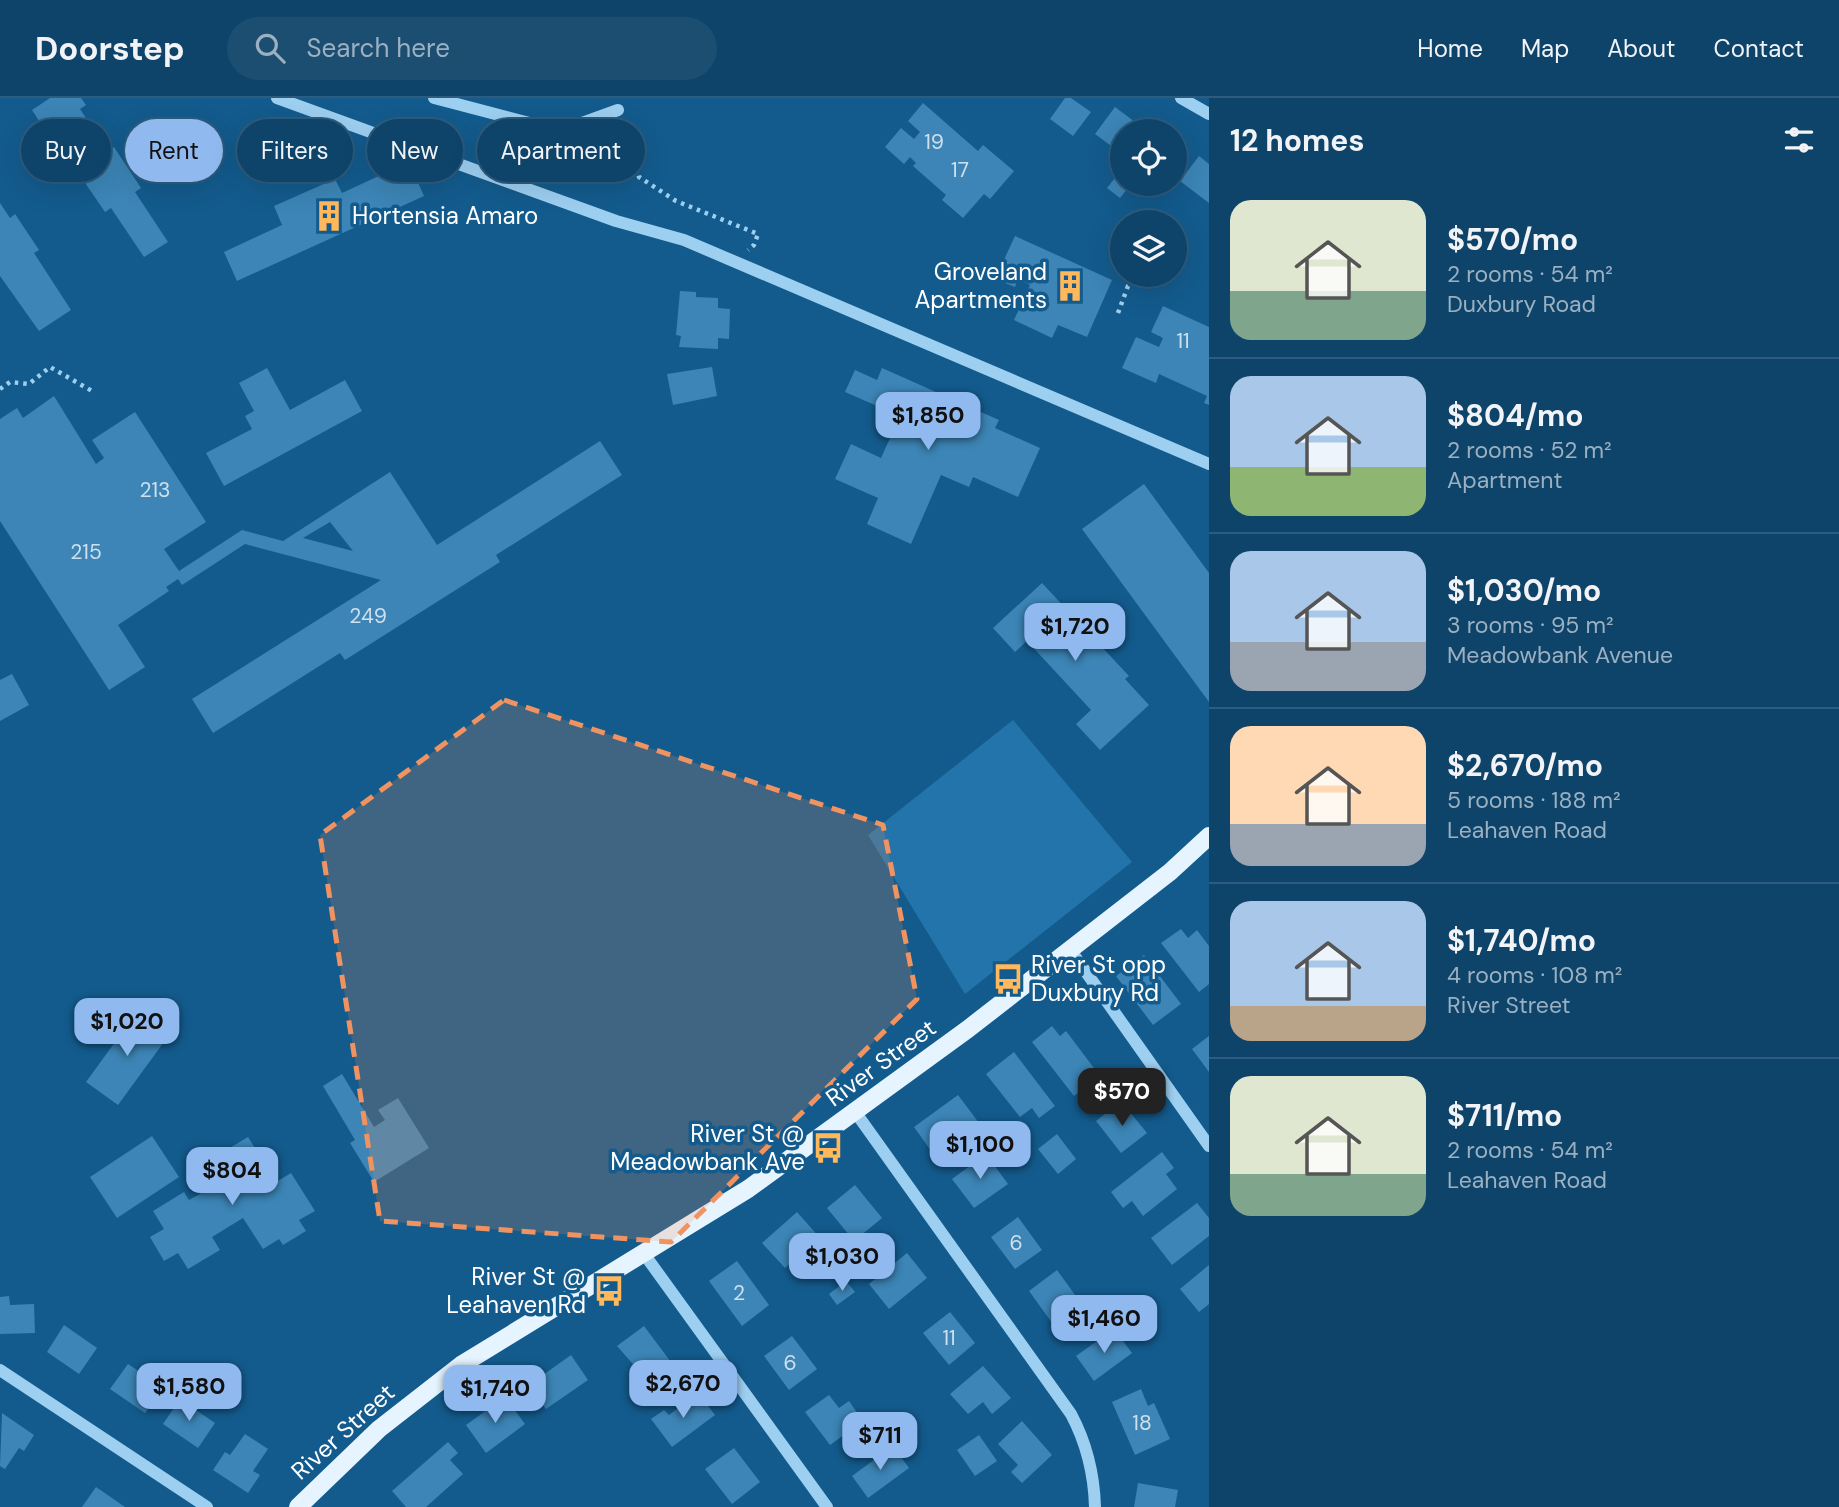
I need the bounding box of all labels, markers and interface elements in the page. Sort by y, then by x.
search box [227,17,717,80]
text: Doorstep [35,27,185,70]
icon: search [251,29,289,67]
text: Search here [307,31,450,65]
text: Home [1417,33,1483,64]
text: Map [1521,33,1569,64]
text: About [1607,33,1676,64]
text: Contact [1714,33,1804,64]
chip: Buy [21,119,111,182]
chip: Rent [125,119,223,182]
chip: Filters [237,119,353,182]
chip: New [367,119,463,182]
chip: Apartment [477,119,645,182]
map controls [1110,119,1187,287]
button: locate [1110,119,1187,196]
text: 12 homes [1230,121,1364,160]
icon: filters [1780,121,1818,159]
house number: 19 [924,128,944,156]
house number: 17 [951,156,969,184]
building icon: Hortensia Amaro [312,199,346,233]
place label: Hortensia Amaro [352,200,538,231]
button: layers [1110,210,1187,287]
text: $570/mo [1447,220,1578,259]
icon: home [1286,228,1370,312]
place label: Groveland Apartments [914,256,1047,315]
text: 2 rooms · 54 m² [1447,259,1613,289]
building icon: Groveland Apartments [1053,269,1087,303]
text: Duxbury Road [1447,289,1596,319]
house number: 11 [1176,327,1190,355]
pin: $1,850 [871,392,985,452]
text: $804/mo [1447,396,1584,435]
text: $1,850 [892,400,964,430]
icon: home [1286,404,1370,488]
text: 2 rooms · 52 m² [1447,435,1612,465]
text: Apartment [1447,465,1562,495]
house number: 213 [139,476,171,504]
house number: 215 [70,538,102,566]
text: $1,030/mo [1447,571,1601,610]
icon: home [1286,579,1370,663]
house number: 249 [349,602,387,630]
pin: $1,720 [1018,603,1132,663]
text: 3 rooms · 95 m² [1447,610,1614,640]
text: $1,720 [1040,611,1110,641]
text: Meadowbank Avenue [1447,640,1673,670]
text: $2,670/mo [1447,746,1603,785]
icon: home [1286,754,1370,838]
text: 5 rooms · 188 m² [1447,785,1621,815]
text: Leahaven Road [1447,815,1607,845]
text: $1,740/mo [1447,921,1596,960]
icon: home [1286,929,1370,1013]
place label: River St opp Duxbury Rd [1031,949,1166,1008]
text: 4 rooms · 108 m² [1447,960,1622,990]
bus stop icon: River St opp Duxbury Rd [991,962,1025,996]
text: River Street [1447,990,1571,1020]
pin: $1,020 [70,998,184,1058]
text: $1,020 [90,1006,164,1036]
street label: River Street [819,1012,942,1113]
pin: $570 [1081,1068,1163,1128]
text: $570 [1094,1076,1150,1106]
text: $711/mo [1447,1096,1562,1135]
icon: home [1286,1104,1370,1188]
place label: River St @ Meadowbank Ave [610,1118,805,1177]
pin: $1,100 [923,1122,1037,1181]
text: $1,100 [946,1129,1014,1159]
bus stop icon: River St @ Meadowbank Ave [811,1131,845,1165]
text: 2 rooms · 54 m² [1447,1135,1613,1165]
pin: $804 [191,1148,273,1207]
text: $804 [202,1155,262,1185]
text: Leahaven Road [1447,1165,1607,1195]
house number: 6 [1009,1229,1023,1257]
pin: $1,030 [785,1234,899,1293]
text: $1,030 [805,1241,879,1271]
place label: River St @ Leahaven Rd [446,1261,586,1320]
bus stop icon: River St @ Leahaven Rd [592,1274,626,1308]
house number: 2 [733,1279,745,1307]
pin: $1,460 [1047,1296,1161,1355]
text: $1,460 [1067,1303,1141,1333]
house number: 11 [942,1324,956,1352]
house number: 6 [783,1349,797,1377]
pin: $2,670 [626,1360,740,1420]
pin: $1,580 [132,1364,246,1423]
pin: $1,740 [438,1366,552,1425]
text: $2,670 [645,1368,721,1398]
text: $1,580 [153,1371,225,1401]
text: $1,740 [460,1373,530,1403]
street label: River Street [284,1377,401,1486]
house number: 18 [1132,1409,1152,1437]
pin: $711 [839,1412,921,1472]
text: $711 [858,1420,902,1450]

